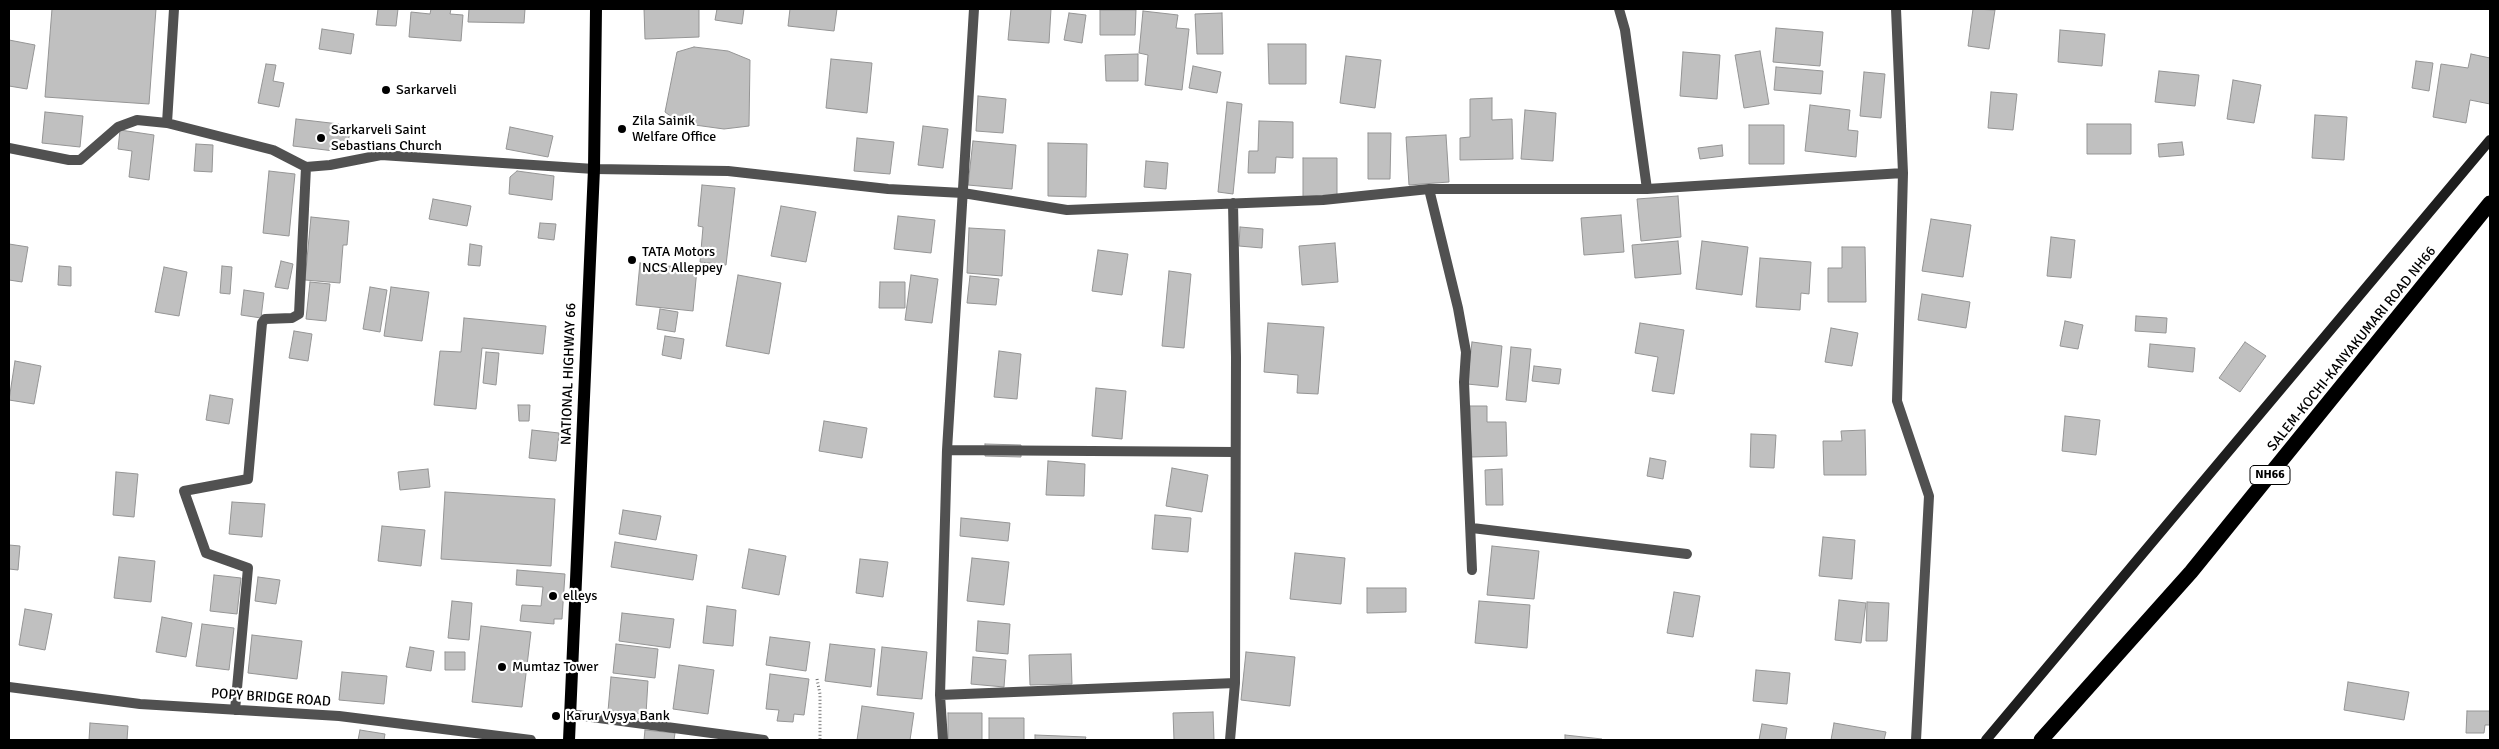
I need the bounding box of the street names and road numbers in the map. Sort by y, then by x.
street label: SALEM-KOCHI-KANYAKUMARI ROAD NH66 [2264,243,2440,455]
street label: NATIONAL HIGHWAY 66 [558,303,580,445]
road number: NH66 [2250,466,2290,484]
street label: POPY BRIDGE ROAD [211,685,331,711]

